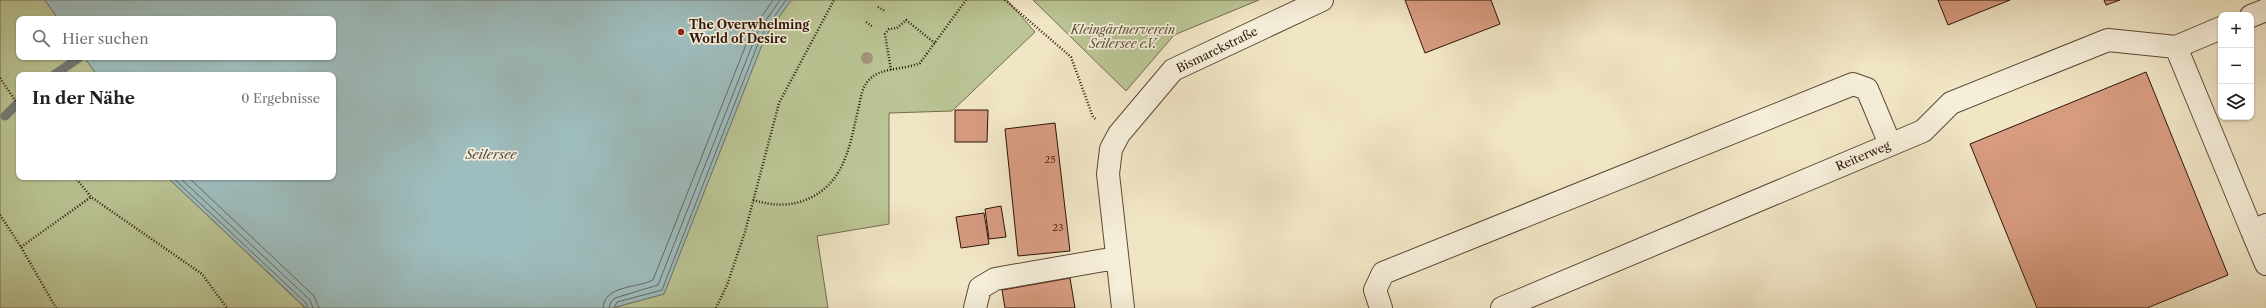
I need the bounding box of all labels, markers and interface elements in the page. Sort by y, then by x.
map controls [2218,12,2254,120]
button: + [2218,12,2254,48]
search box [16,16,336,60]
place label: The Overwhelming World of Desire [688,17,811,46]
park label: Kleingärtnerverein Seilersee e.V. [1070,22,1175,51]
street label: Bismarckstraße [1174,23,1260,76]
icon: search [30,27,52,49]
marker: The Overwhelming World of Desire [676,27,686,37]
text: Hier suchen [62,29,149,48]
button: − [2218,48,2254,84]
button: layers [2218,84,2254,120]
text: In der Nähe [32,88,135,108]
text: 0 Ergebnisse [241,90,320,106]
street label: Reiterweg [1833,137,1893,174]
water label: Seilersee [464,146,517,162]
house number: 25 [1044,153,1056,166]
house number: 23 [1052,221,1064,234]

